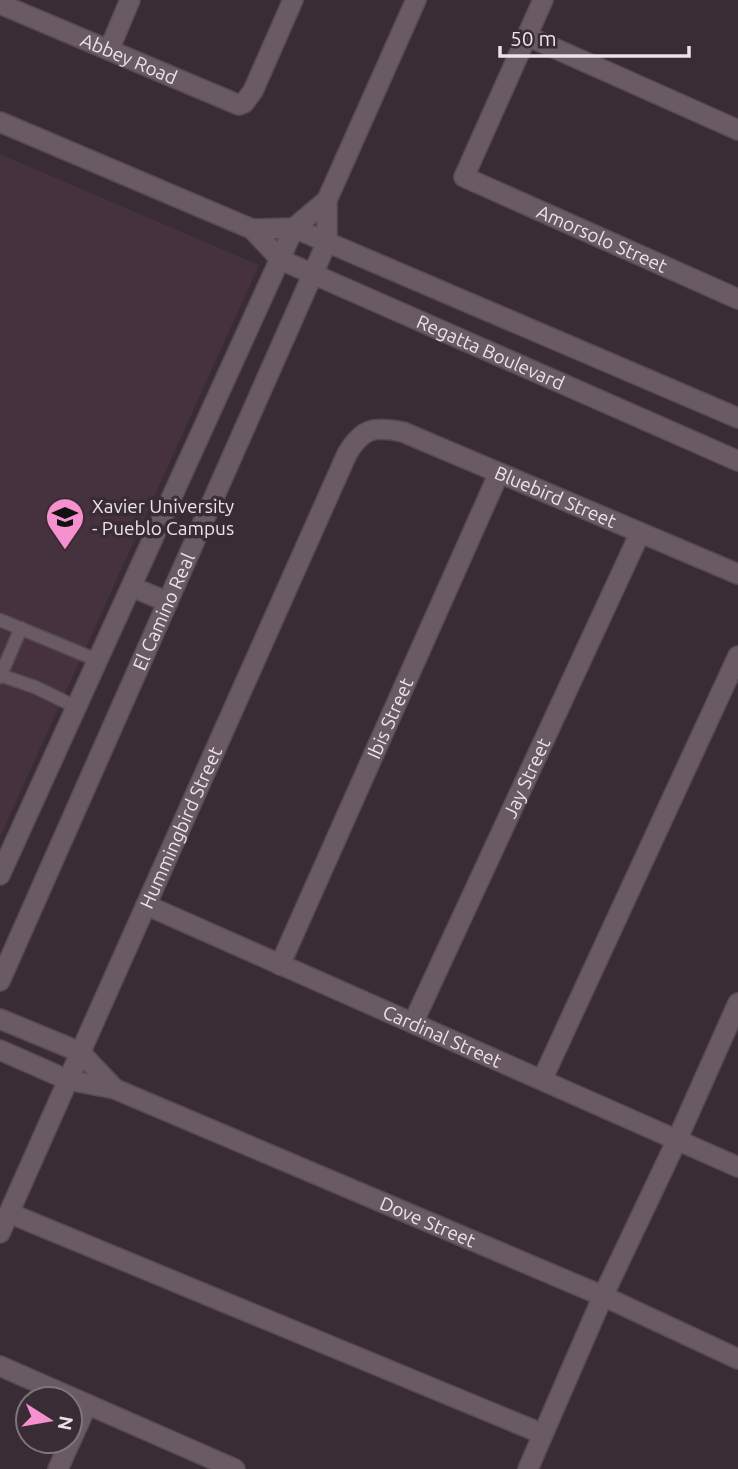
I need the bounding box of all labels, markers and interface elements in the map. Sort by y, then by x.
scale bar [500,14,689,58]
text: 50 m [510,26,557,50]
street label: Abbey Road [77,28,180,89]
street label: Amorsolo Street [534,200,671,277]
street label: Regatta Boulevard [413,310,568,394]
street label: Bluebird Street [491,461,620,532]
place label: Xavier University - Pueblo Campus [92,495,234,539]
school or university icon: Xavier University - Pueblo Campus [44,496,86,551]
street label: El Camino Real [128,550,199,674]
street label: Ibis Street [362,674,418,762]
street label: Jay Street [498,734,555,822]
street label: Hummingbird Street [135,743,227,912]
street label: Cardinal Street [380,1000,506,1072]
street label: Dove Street [377,1192,479,1252]
north arrow [14,1385,84,1455]
text: N [54,1414,78,1432]

